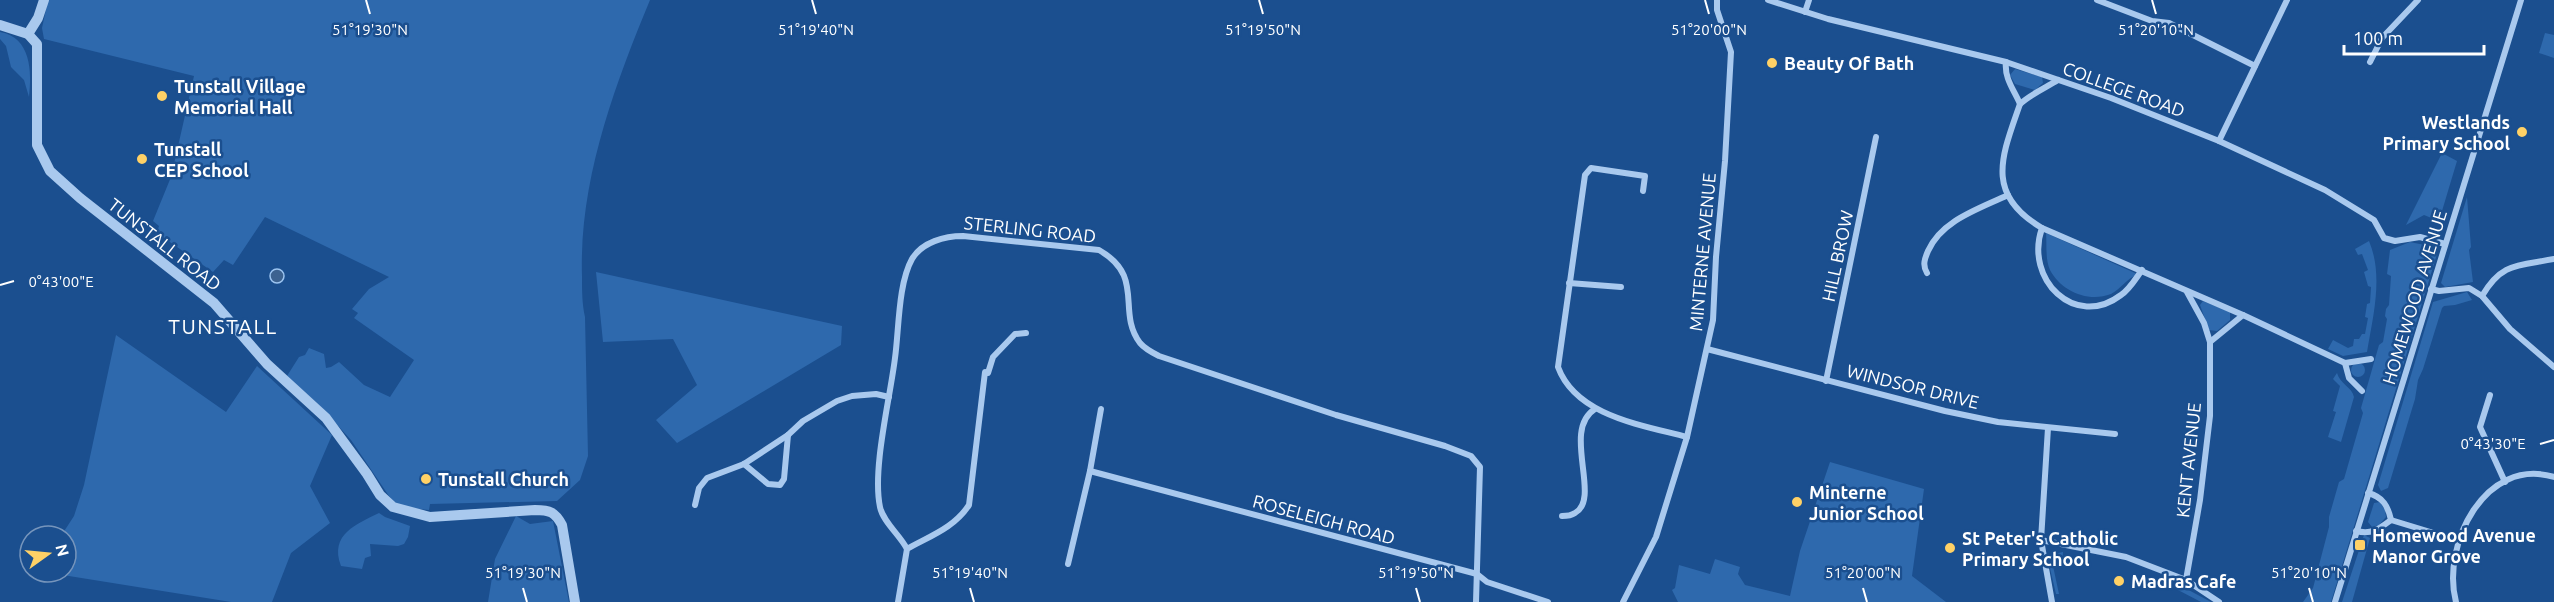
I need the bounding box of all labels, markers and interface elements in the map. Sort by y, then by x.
scale bar [2344,18,2484,56]
text: 51°19'30"N [332,21,408,38]
text: 51°19'40"N [778,21,854,38]
text: 51°19'50"N [1225,21,1301,38]
text: 51°20'00"N [1671,21,1747,38]
text: 51°20'10"N [2118,21,2194,38]
text: 100 m [2353,28,2403,48]
place label: Beauty Of Bath [1784,53,1914,73]
marker: Beauty Of Bath [1765,56,1779,70]
street label: COLLEGE ROAD [2060,58,2188,120]
place label: Tunstall Village Memorial Hall [174,76,306,117]
marker: Tunstall Village Memorial Hall [155,89,169,103]
place label: Westlands Primary School [2382,112,2511,153]
marker: Westlands Primary School [2515,125,2529,139]
place label: Tunstall CEP School [154,139,249,180]
marker: Tunstall CEP School [135,152,149,166]
street label: MINTERNE AVENUE [1685,172,1719,332]
street label: TUNSTALL ROAD [105,194,225,294]
street label: HOMEWOOD AVENUE [2378,207,2450,387]
street label: HILL BROW [1818,208,1857,303]
street label: STERLING ROAD [963,212,1097,246]
text: 0°43'00"E [28,273,94,290]
district label: TUNSTALL [168,314,278,338]
street label: WINDSOR DRIVE [1845,360,1981,412]
street label: KENT AVENUE [2172,401,2204,519]
text: 0°43'30"E [2460,435,2526,452]
place label: Tunstall Church [438,469,569,489]
marker: Tunstall Church [419,472,433,486]
place label: Minterne Junior School [1809,482,1924,523]
street label: ROSELEIGH ROAD [1251,490,1397,548]
marker: Minterne Junior School [1790,495,1804,509]
north arrow [18,524,78,584]
place label: Homewood Avenue Manor Grove [2372,525,2536,566]
place label: St Peter's Catholic Primary School [1962,528,2118,569]
marker: Homewood Avenue Manor Grove [2353,538,2367,552]
marker: St Peter's Catholic Primary School [1943,541,1957,555]
text: N [52,542,73,558]
text: 51°19'30"N [485,564,561,581]
text: 51°19'40"N [932,564,1008,581]
text: 51°19'50"N [1378,564,1454,581]
text: 51°20'00"N [1825,564,1901,581]
text: 51°20'10"N [2271,564,2347,581]
place label: Madras Cafe [2131,571,2236,591]
marker: Madras Cafe [2112,574,2126,588]

